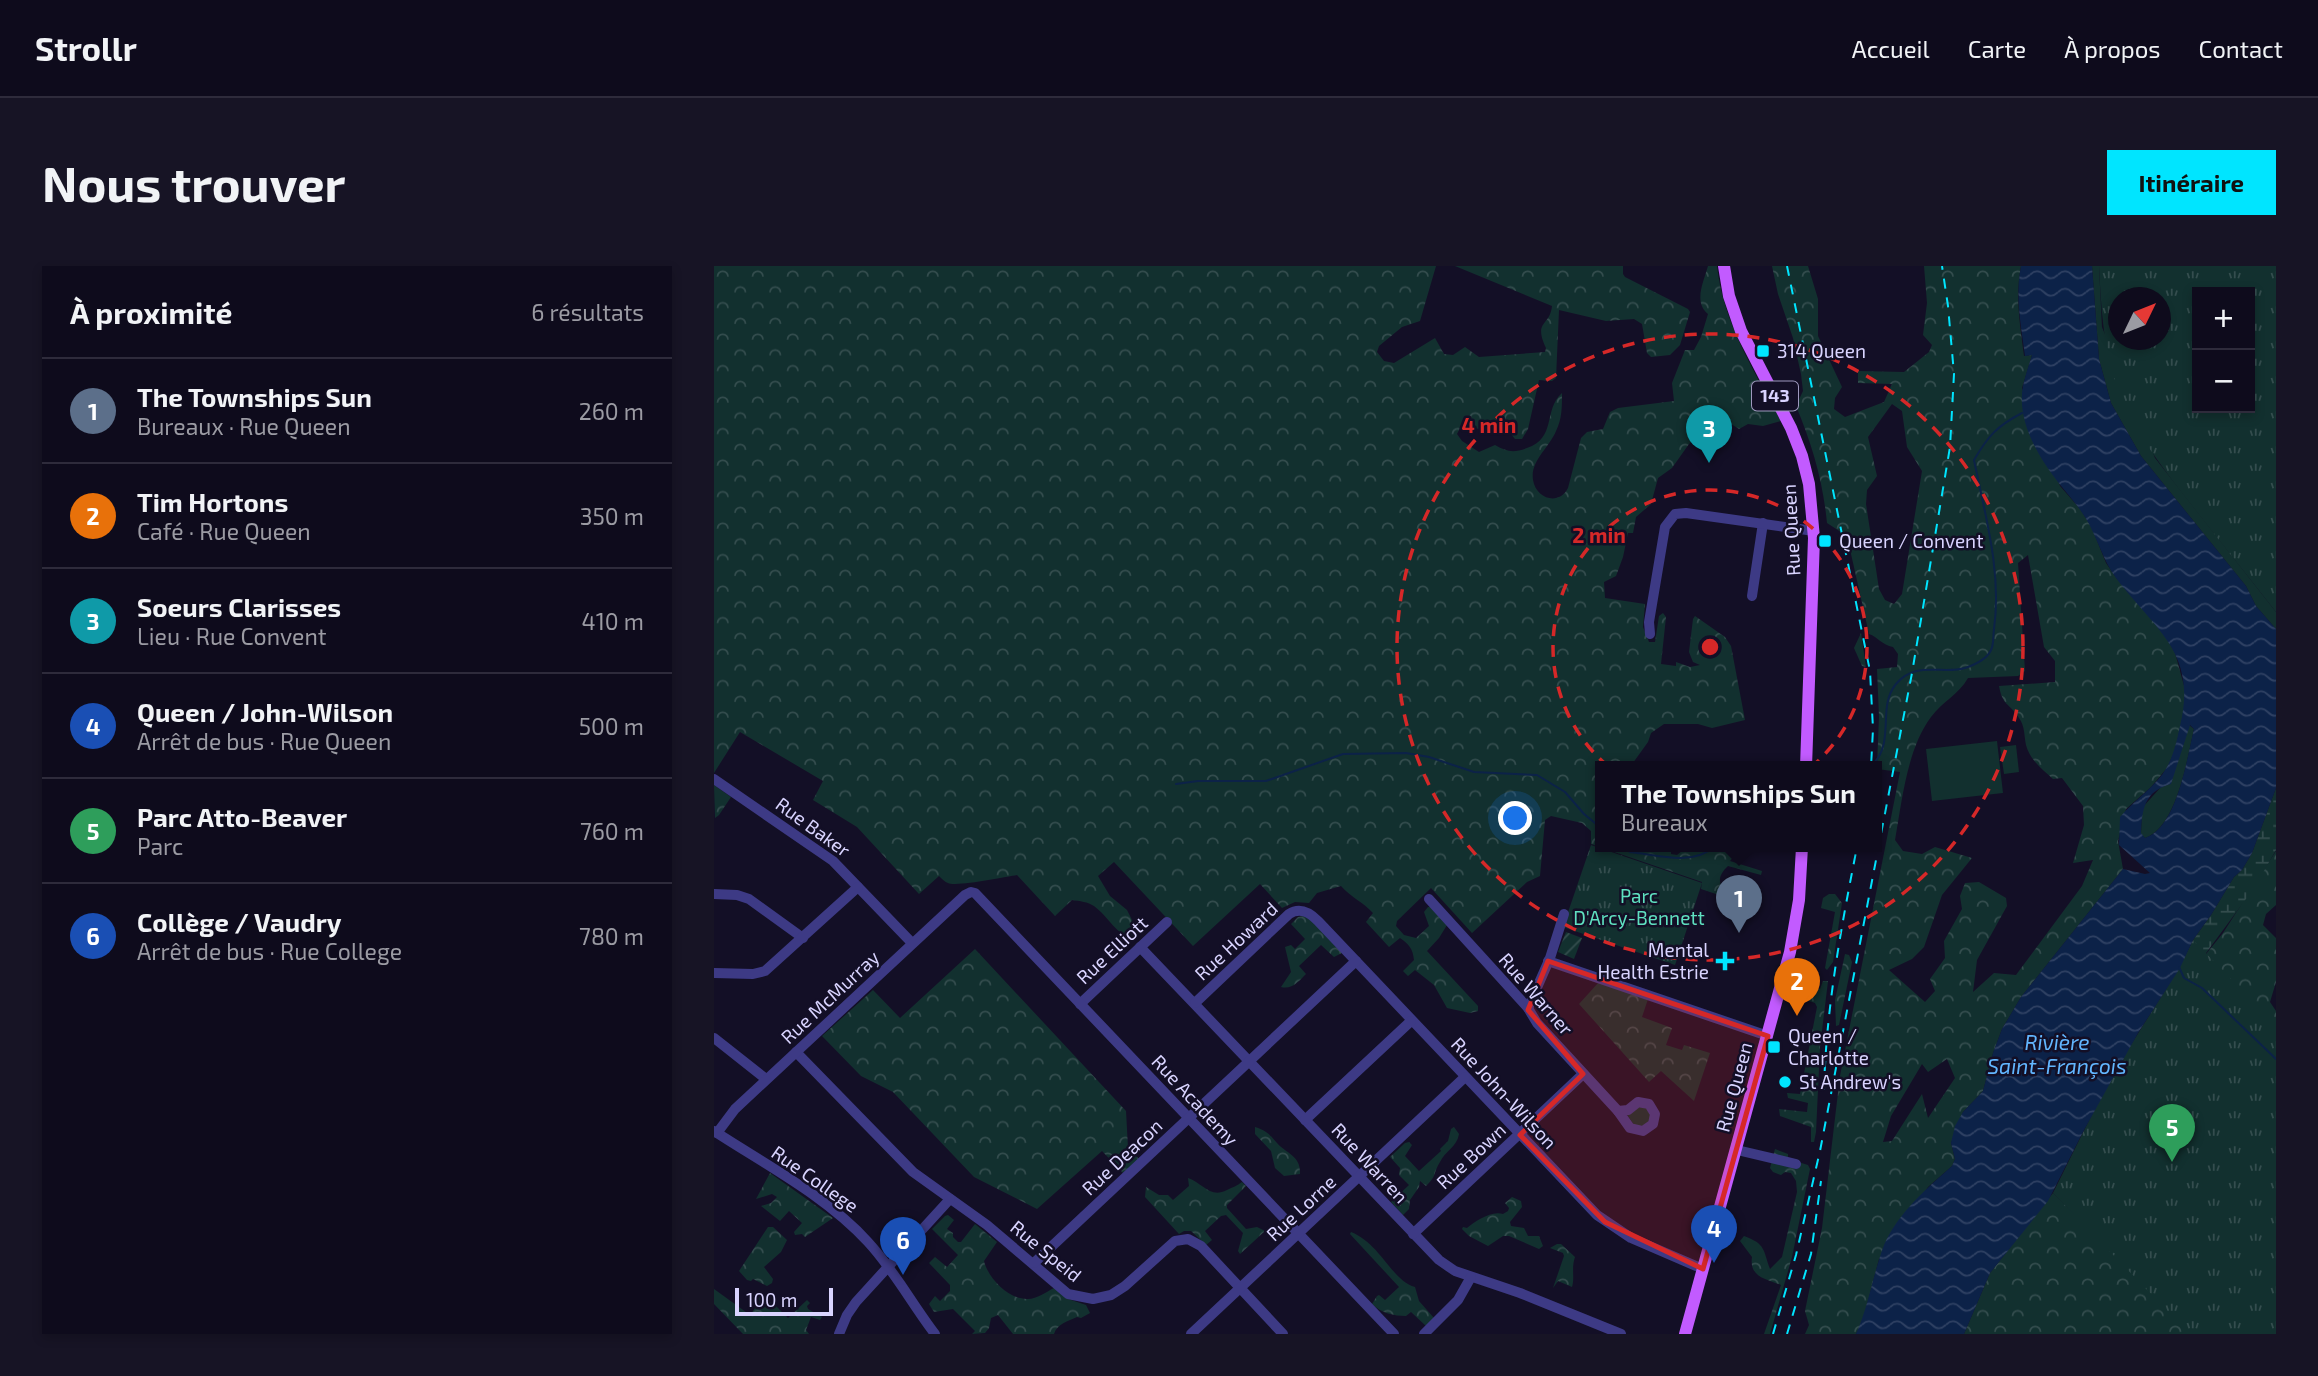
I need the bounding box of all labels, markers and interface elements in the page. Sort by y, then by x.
text: Strollr [35,28,137,68]
text: Accueil [1852,34,1930,63]
text: Carte [1968,34,2026,63]
text: À propos [2064,34,2161,63]
text: Contact [2199,34,2283,63]
button: Itinéraire [2107,150,2276,215]
text: Nous trouver [42,153,346,212]
north arrow [2108,287,2171,350]
map controls [2192,287,2255,413]
button: + [2192,287,2255,350]
text: À proximité [70,294,232,330]
text: 6 résultats [531,298,644,326]
place label: 314 Queen [1777,339,1866,362]
marker: 314 Queen [1755,343,1771,359]
button: − [2192,350,2255,413]
text: The Townships Sun [137,381,372,412]
road number: 143 [1752,382,1798,411]
text: 1 [88,397,98,425]
text: 260 m [579,397,644,425]
pin: 3 [1686,405,1732,463]
text: Bureaux · Rue Queen [137,412,351,440]
text: 4 min [1462,412,1516,437]
street label: Rue Queen [1777,483,1804,577]
text: Tim Hortons [137,486,288,517]
text: 2 [86,502,100,530]
text: 350 m [580,502,644,530]
text: Café · Rue Queen [137,517,311,545]
text: 2 min [1572,522,1626,547]
place label: Queen / Convent [1839,529,1983,552]
marker: Queen / Convent [1817,533,1833,549]
text: Soeurs Clarisses [137,591,341,622]
text: 3 [86,607,100,635]
text: 410 m [582,607,644,635]
text: Lieu · Rue Convent [137,622,327,650]
centre of rings [1698,635,1722,659]
text: Queen / John-Wilson [137,696,393,727]
text: 4 [86,712,100,740]
text: 500 m [579,712,644,740]
text: Arrêt de bus · Rue Queen [137,727,391,755]
popup [1595,761,1882,852]
text: The Townships Sun [1621,777,1856,808]
street label: Rue Baker [772,792,855,862]
text: Parc Atto-Beaver [137,801,347,832]
your location [1498,801,1532,835]
text: Bureaux [1621,808,1708,836]
text: 5 [87,817,99,845]
text: 760 m [580,817,644,845]
text: Parc [137,832,183,860]
pin: 1 [1716,875,1762,933]
park label: Parc D'Arcy-Bennett [1573,884,1705,929]
street label: Rue Howard [1189,896,1282,985]
text: Collège / Vaudry [137,906,341,937]
street label: Rue Elliott [1071,911,1152,988]
text: 6 [86,922,100,950]
text: 780 m [579,922,644,950]
text: Arrêt de bus · Rue College [137,937,402,965]
place label: Mental Health Estrie [1598,938,1709,983]
street label: Rue McMurray [776,945,884,1048]
street label: Rue Warner [1494,948,1579,1040]
marker: Mental Health Estrie [1715,951,1735,971]
pin: 2 [1774,958,1820,1016]
place label: Queen / Charlotte [1788,1024,1869,1069]
water label: Rivière Saint-François [1987,1029,2127,1080]
street label: Rue John-Wilson [1447,1032,1562,1153]
street label: Rue Queen [1711,1039,1757,1134]
marker: Queen / Charlotte [1766,1039,1782,1055]
street label: Rue Academy [1147,1049,1243,1150]
place label: St Andrew's [1799,1070,1901,1093]
marker: St Andrew's [1777,1074,1793,1090]
pin: 5 [2149,1104,2195,1162]
street label: Rue Deacon [1077,1114,1167,1200]
street label: Rue Warren [1327,1118,1413,1208]
street label: Rue Bown [1431,1118,1510,1193]
street label: Rue College [767,1140,863,1217]
street label: Rue Lorne [1261,1170,1340,1246]
pin: 4 [1691,1205,1737,1263]
street label: Rue Speid [1006,1215,1086,1286]
pin: 6 [880,1217,926,1275]
scale bar [735,1285,833,1317]
text: 100 m [746,1288,797,1311]

